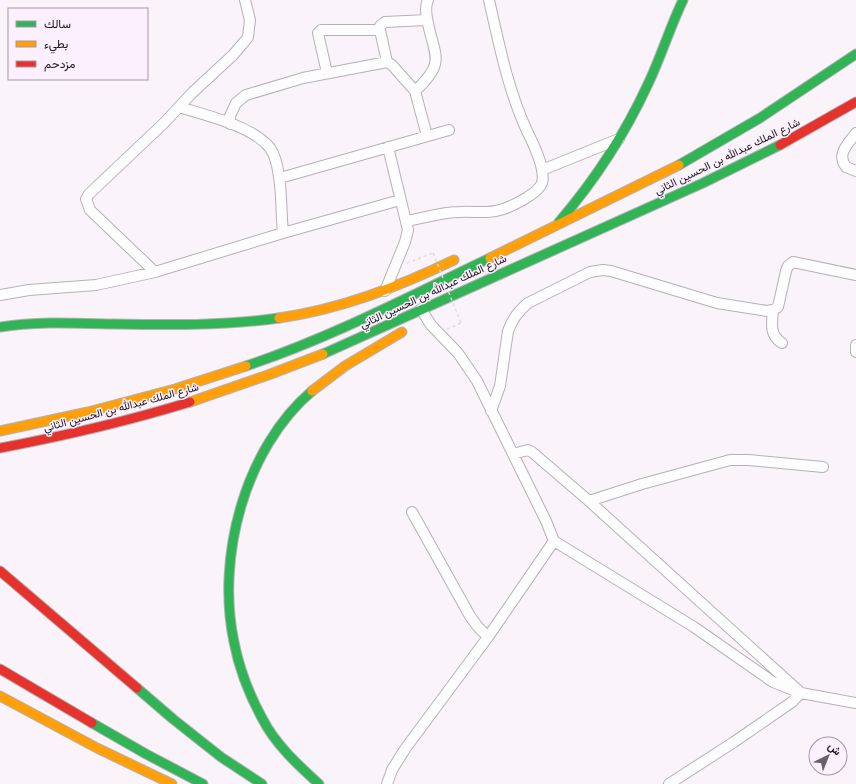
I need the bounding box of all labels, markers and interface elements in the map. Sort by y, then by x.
legend [8,8,148,80]
text: سالك [44,16,71,31]
text: بطيء [44,36,68,54]
text: مزدحم [44,56,75,72]
street label: شارع الملك عبدالله بن الحسين الثاني [652,114,804,200]
street label: شارع الملك عبدالله بن الحسين الثاني [357,251,510,334]
street label: شارع الملك عبدالله بن الحسين الثاني [42,379,201,437]
north arrow [808,736,848,776]
text: ش [825,739,844,758]

